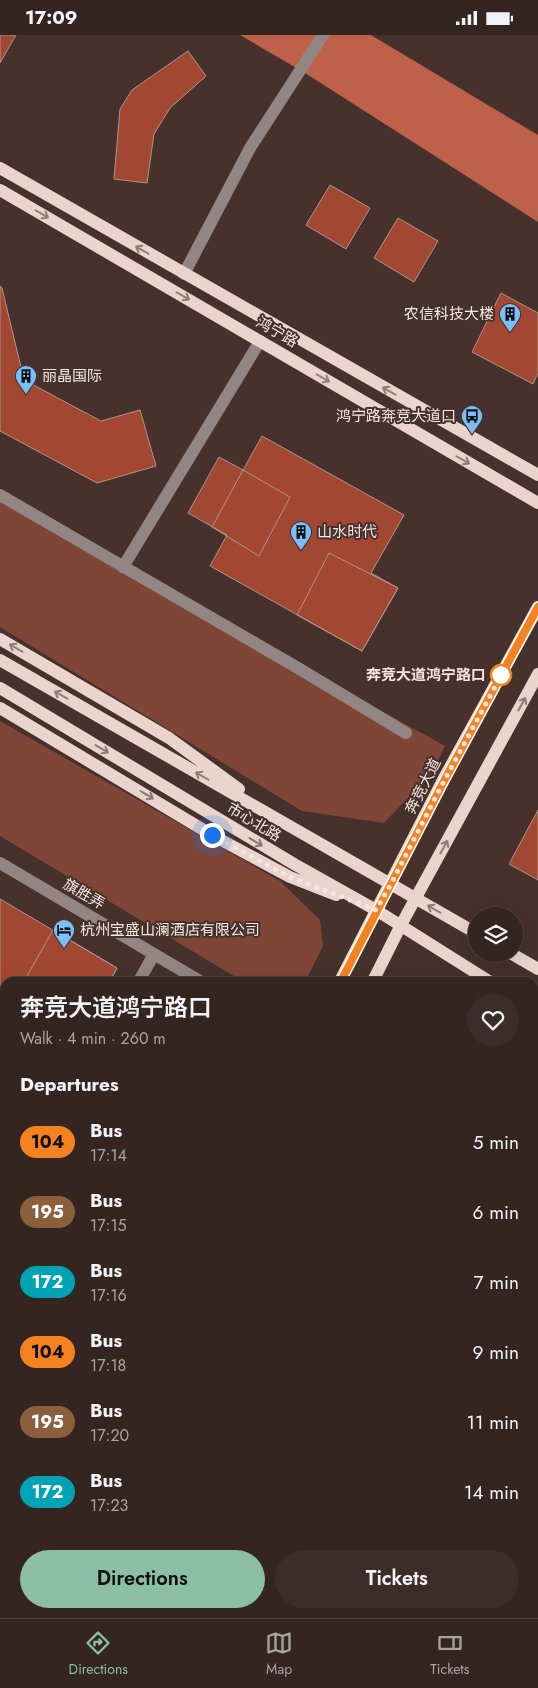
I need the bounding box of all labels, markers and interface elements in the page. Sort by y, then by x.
text: 17:09 [25,4,78,31]
one-way arrow [35,210,49,220]
one-way arrow [135,244,149,254]
one-way arrow [175,292,189,302]
building icon: 农信科技大楼 [498,302,522,333]
place label: 农信科技大楼 [404,303,494,325]
street label: 鸿宁路 [252,311,302,353]
building icon: 丽晶国际 [14,364,38,395]
place label: 丽晶国际 [42,365,102,387]
one-way arrow [315,373,330,383]
one-way arrow [383,385,397,395]
bus stop icon: 鸿宁路奔竞大道口 [460,404,484,435]
place label: 鸿宁路奔竞大道口 [336,405,456,427]
one-way arrow [456,455,470,465]
building icon: 山水时代 [289,520,313,551]
place label: 山水时代 [317,521,377,543]
one-way arrow [9,642,23,652]
place label: 奔竞大道鸿宁路口 [366,664,486,686]
marker: 奔竞大道鸿宁路口 [490,664,512,686]
one-way arrow [55,689,69,699]
one-way arrow [518,697,527,712]
one-way arrow [94,745,108,755]
street label: 奔竞大道 [400,754,446,818]
one-way arrow [195,770,210,780]
one-way arrow [140,791,154,801]
street label: 市心北路 [223,797,285,847]
your location [200,823,225,848]
one-way arrow [249,837,263,847]
one-way arrow [439,839,449,854]
street label: 旗胜弄 [59,873,109,915]
one-way arrow [427,904,442,913]
map controls [468,907,523,962]
button: layers [468,907,523,962]
hotel icon: 杭州宝盛山澜酒店有限公司 [52,918,76,949]
place label: 杭州宝盛山澜酒店有限公司 [80,919,260,941]
text: 奔竞大道鸿宁路口 [20,990,212,1025]
button: heart [467,994,519,1046]
text: Walk · 4 min · 260 m [20,1027,166,1050]
text: Departures [20,1071,119,1098]
text: Bus [90,1117,122,1144]
text: 104 [31,1129,64,1155]
text: 5 min [473,1129,519,1156]
text: 17:14 [90,1144,127,1167]
text: Bus [90,1187,122,1214]
text: 195 [31,1199,64,1225]
text: 6 min [473,1199,519,1226]
text: 17:15 [90,1214,127,1237]
text: Bus [90,1257,122,1284]
text: 172 [32,1269,63,1295]
text: 7 min [474,1269,519,1296]
text: 17:16 [90,1284,127,1307]
text: Bus [90,1327,122,1354]
text: 104 [31,1339,64,1365]
text: 9 min [473,1339,519,1366]
text: 17:18 [90,1354,126,1377]
text: Bus [90,1397,122,1424]
text: 195 [31,1409,64,1435]
text: 11 min [466,1409,519,1436]
text: 17:20 [90,1424,129,1447]
text: Bus [90,1467,122,1494]
text: 172 [32,1479,63,1505]
text: 14 min [464,1479,519,1506]
text: 17:23 [90,1494,128,1517]
button: Directions [20,1550,265,1608]
button: Tickets [275,1550,519,1608]
tab: Directions [69,1629,128,1679]
tab: Map [265,1629,293,1679]
tab: Tickets [430,1629,469,1679]

